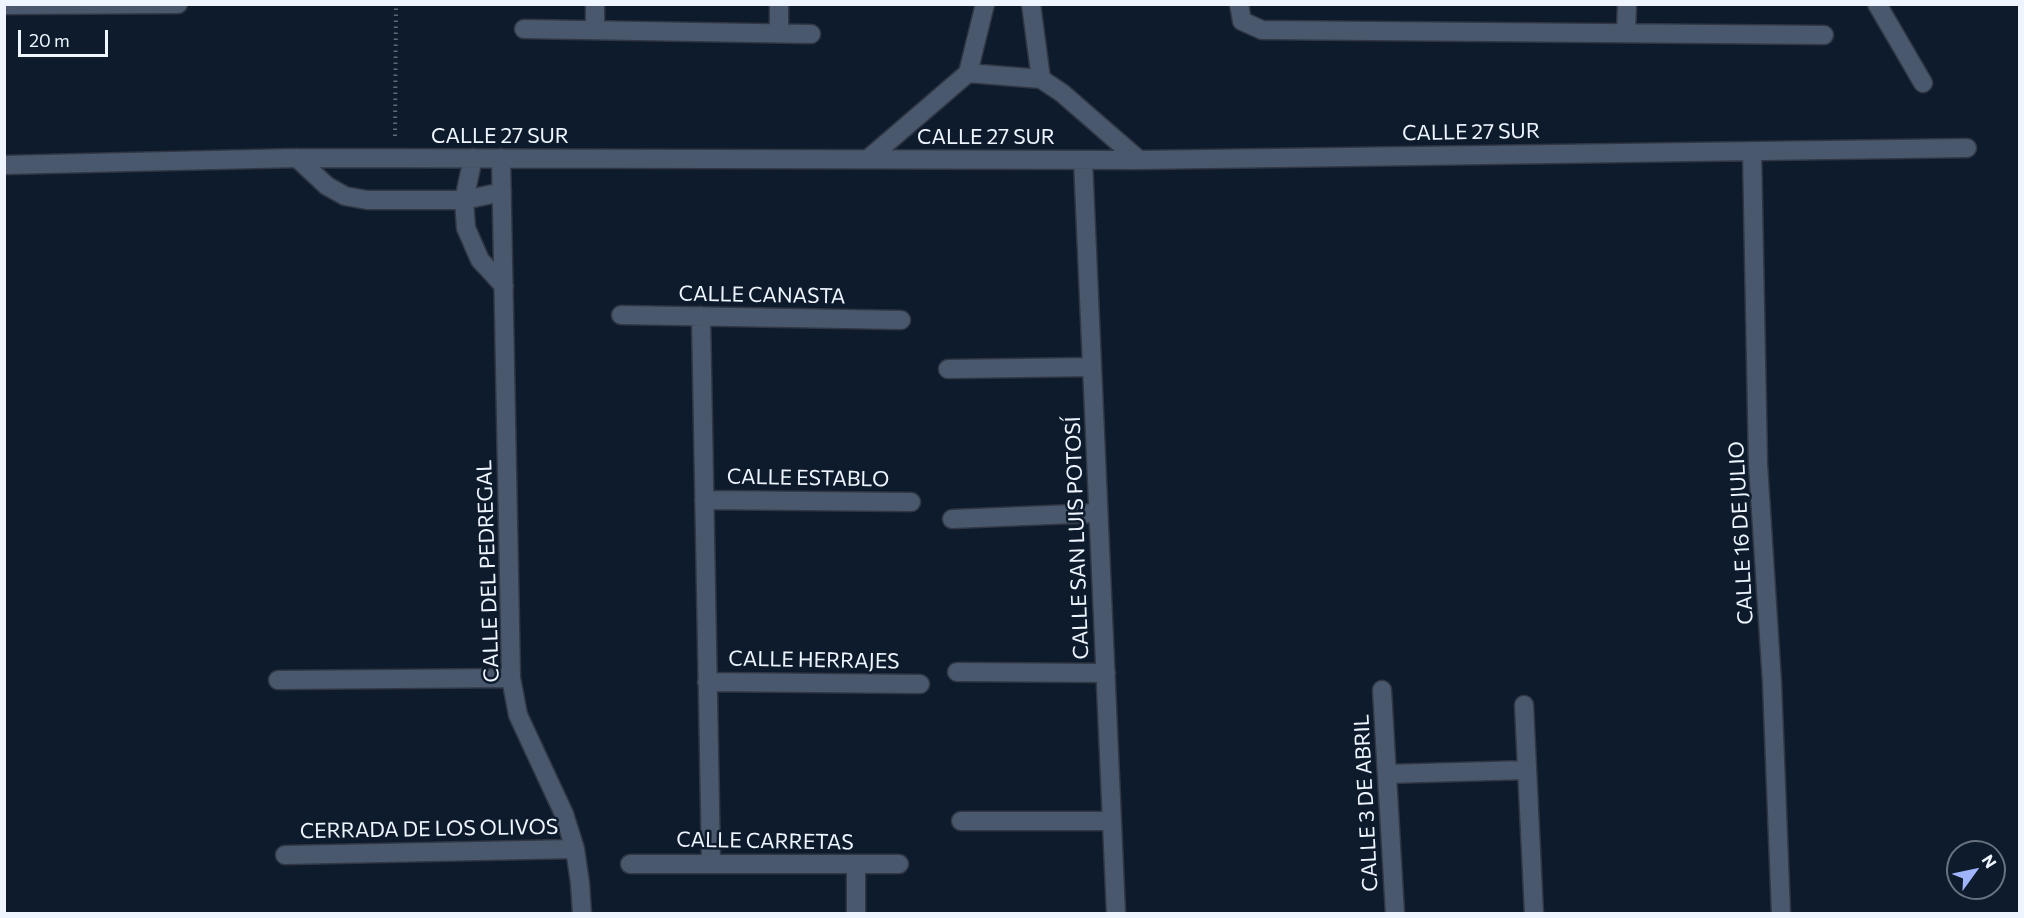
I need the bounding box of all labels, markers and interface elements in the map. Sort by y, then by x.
scale bar [21,18,111,56]
text: 20 m [29,29,70,51]
street label: CALLE 27 SUR [1402,118,1540,146]
street label: CALLE 27 SUR [431,123,569,149]
street label: CALLE 27 SUR [917,124,1055,150]
street label: CALLE CANASTA [678,281,846,309]
street label: CALLE SAN LUIS POTOSÍ [1060,416,1094,660]
street label: CALLE 16 DE JULIO [1724,441,1758,625]
street label: CALLE DEL PEDREGAL [472,459,504,683]
street label: CALLE ESTABLO [727,464,889,492]
street label: CALLE HERRAJES [728,646,900,674]
street label: CALLE 3 DE ABRIL [1349,714,1383,892]
street label: CERRADA DE LOS OLIVOS [300,814,558,844]
street label: CALLE CARRETAS [676,827,854,855]
north arrow [1946,840,2006,900]
text: N [1979,851,2001,871]

